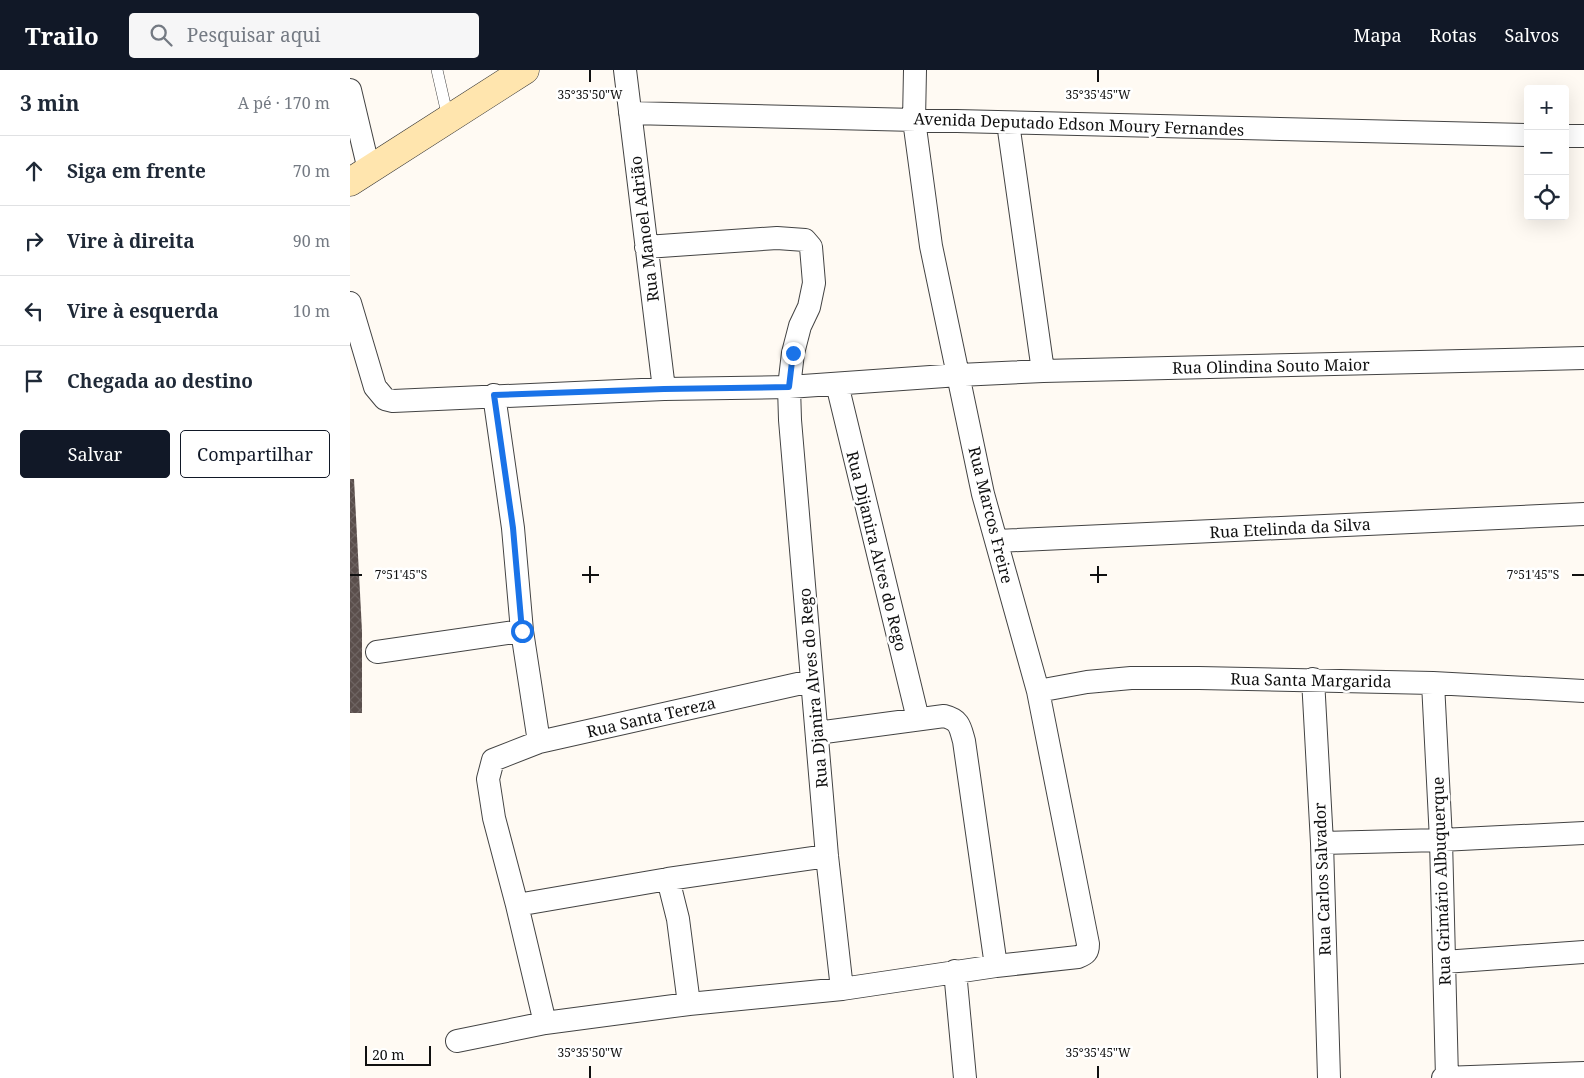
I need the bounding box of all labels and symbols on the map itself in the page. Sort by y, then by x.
text: 35°35'50"W [557,86,623,103]
text: 35°35'45"W [1065,86,1131,103]
street label: Avenida Deputado Edson Moury Fernandes [913,107,1245,141]
street label: Rua Manoel Adrião [624,155,664,303]
route end [782,342,805,365]
street label: Rua Olindina Souto Maior [1172,353,1370,379]
street label: Rua Marcos Freire [963,444,1019,586]
street label: Rua Dijanira Alves do Rego [841,449,913,653]
street label: Rua Etelinda da Silva [1209,513,1371,543]
text: 7°51'45"S [375,566,427,583]
text: 7°51'45"S [1507,566,1559,583]
street label: Rua Djanira Alves do Rego [793,587,833,789]
route start [511,620,534,643]
street label: Rua Santa Margarida [1230,668,1392,692]
street label: Rua Santa Tereza [584,691,718,743]
street label: Rua Grimário Albuquerque [1426,776,1456,986]
street label: Rua Carlos Salvador [1308,802,1336,956]
scale bar [365,1043,431,1066]
text: 35°35'50"W [557,1044,623,1061]
text: 35°35'45"W [1065,1044,1131,1061]

